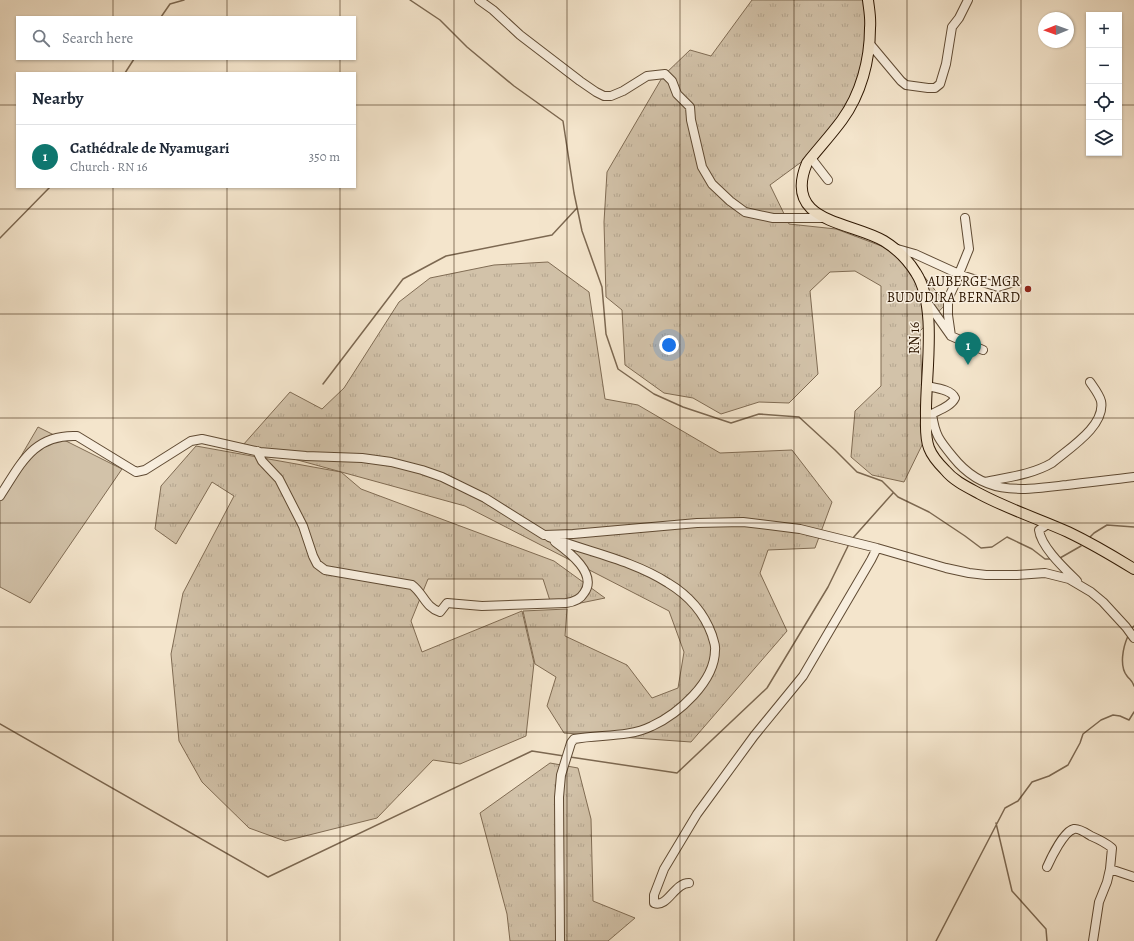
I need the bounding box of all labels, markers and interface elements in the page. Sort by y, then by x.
north arrow [1038,12,1074,48]
map controls [1086,12,1122,156]
button: + [1086,12,1122,48]
search box [16,16,356,60]
icon: search [30,27,52,49]
text: Search here [62,28,133,48]
button: − [1086,48,1122,84]
button: locate [1086,84,1122,120]
text: Nearby [32,87,83,110]
button: layers [1086,120,1122,156]
text: Cathédrale de Nyamugari [70,138,230,158]
text: 1 [43,148,47,165]
text: 350 m [309,148,340,165]
text: Church · RN 16 [70,158,147,175]
place label: AUBERGE MGR BUDUDIRA BERNARD [887,272,1020,307]
marker: AUBERGE MGR BUDUDIRA BERNARD [1023,284,1033,294]
street label: RN 16 [905,322,924,354]
pin: 1 [955,332,981,365]
your location [659,335,679,355]

